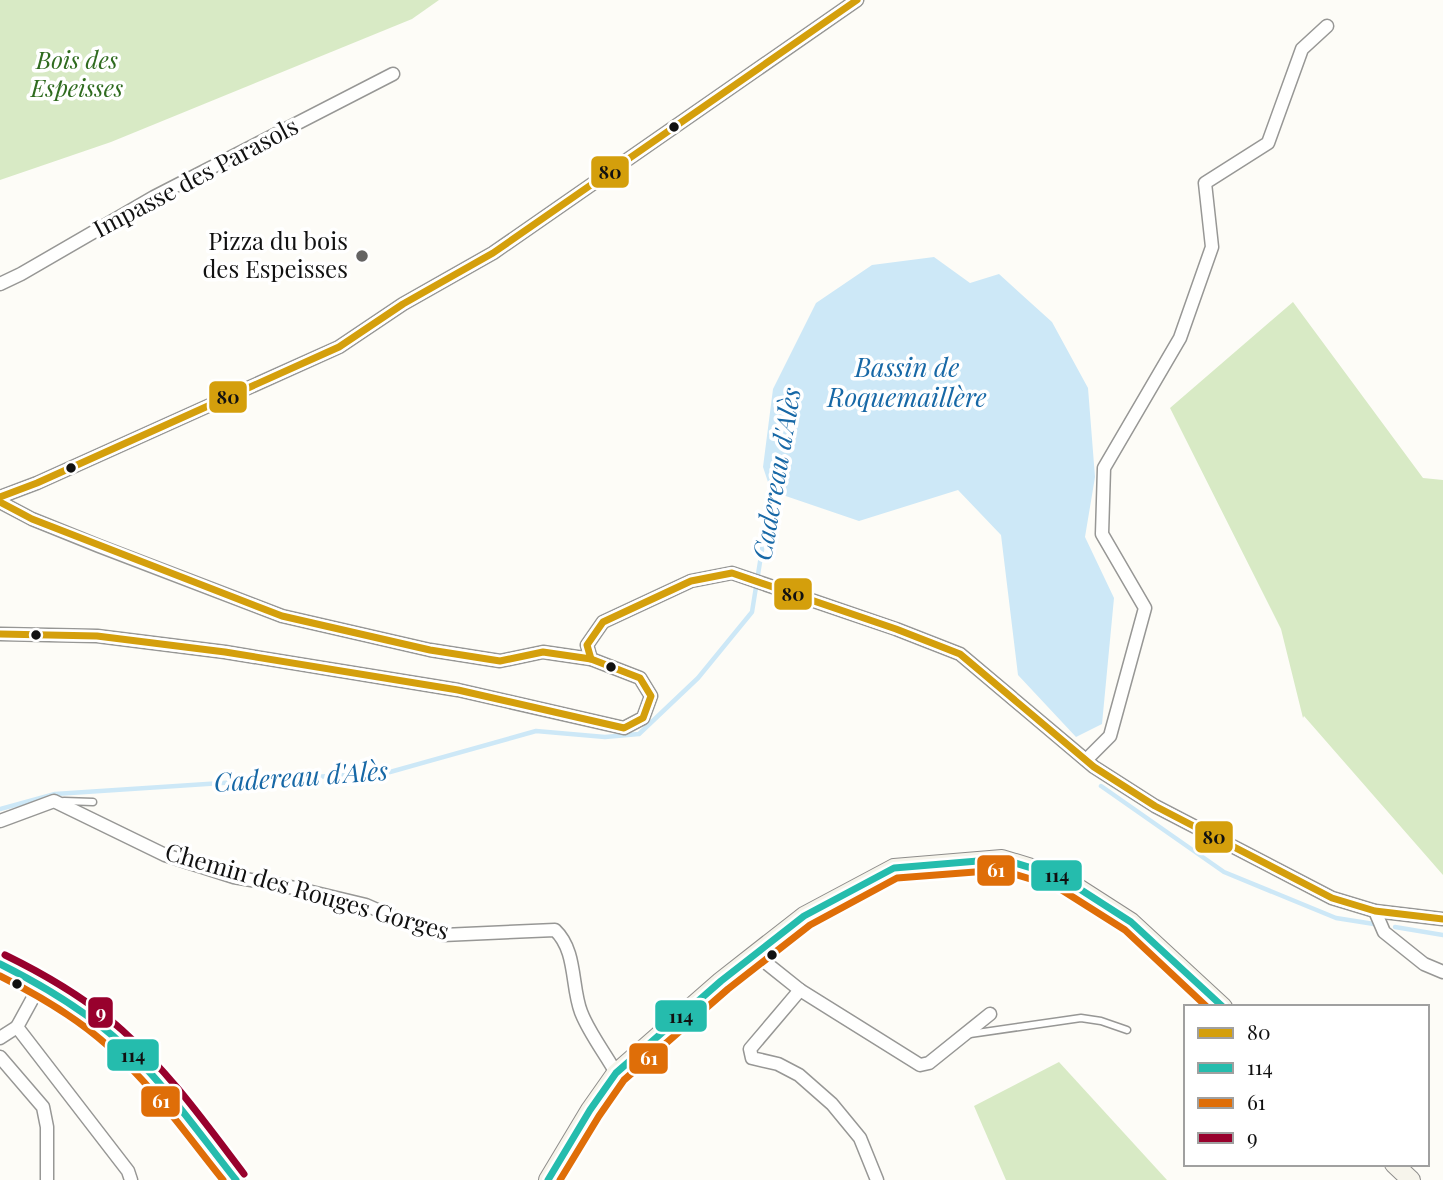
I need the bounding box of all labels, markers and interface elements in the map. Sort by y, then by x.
park label: Bois des Espeisses [30,43,123,103]
street label: Impasse des Parasols [87,109,303,244]
unlabelled marker [667,120,681,134]
line badge: 80 [590,155,630,189]
text: 80 [599,158,621,184]
place label: Pizza du bois des Espeisses [202,224,348,284]
marker: Pizza du bois des Espeisses [354,248,370,264]
water label: Bassin de Roquemaillère [826,349,987,414]
line badge: 80 [208,380,248,414]
text: 80 [217,383,239,409]
water label: Cadereau d'Alès [743,385,808,563]
unlabelled marker [64,461,78,475]
line badge: 80 [773,577,813,611]
text: 80 [782,580,804,606]
unlabelled marker [29,628,43,642]
unlabelled marker [604,660,618,674]
water label: Cadereau d'Alès [213,752,389,799]
line badge: 80 [1194,820,1234,854]
text: 80 [1203,823,1225,849]
street label: Chemin des Rouges Gorges [162,834,453,946]
line badge: 61 [976,854,1016,887]
text: 61 [987,856,1005,882]
line badge: 114 [1030,859,1083,892]
text: 114 [1045,861,1069,887]
unlabelled marker [765,948,779,962]
unlabelled marker [10,977,24,991]
line badge: 9 [87,996,114,1029]
text: 9 [96,998,106,1024]
line badge: 114 [654,999,708,1033]
text: 114 [669,1002,693,1028]
legend [1184,1005,1429,1166]
text: 80 [1247,1017,1271,1045]
line badge: 114 [106,1038,160,1072]
text: 114 [121,1041,145,1067]
line badge: 61 [628,1042,669,1075]
text: 61 [640,1044,658,1070]
text: 114 [1247,1052,1273,1080]
line badge: 61 [140,1085,181,1118]
text: 61 [152,1087,170,1113]
text: 61 [1247,1087,1266,1115]
text: 9 [1247,1122,1258,1150]

